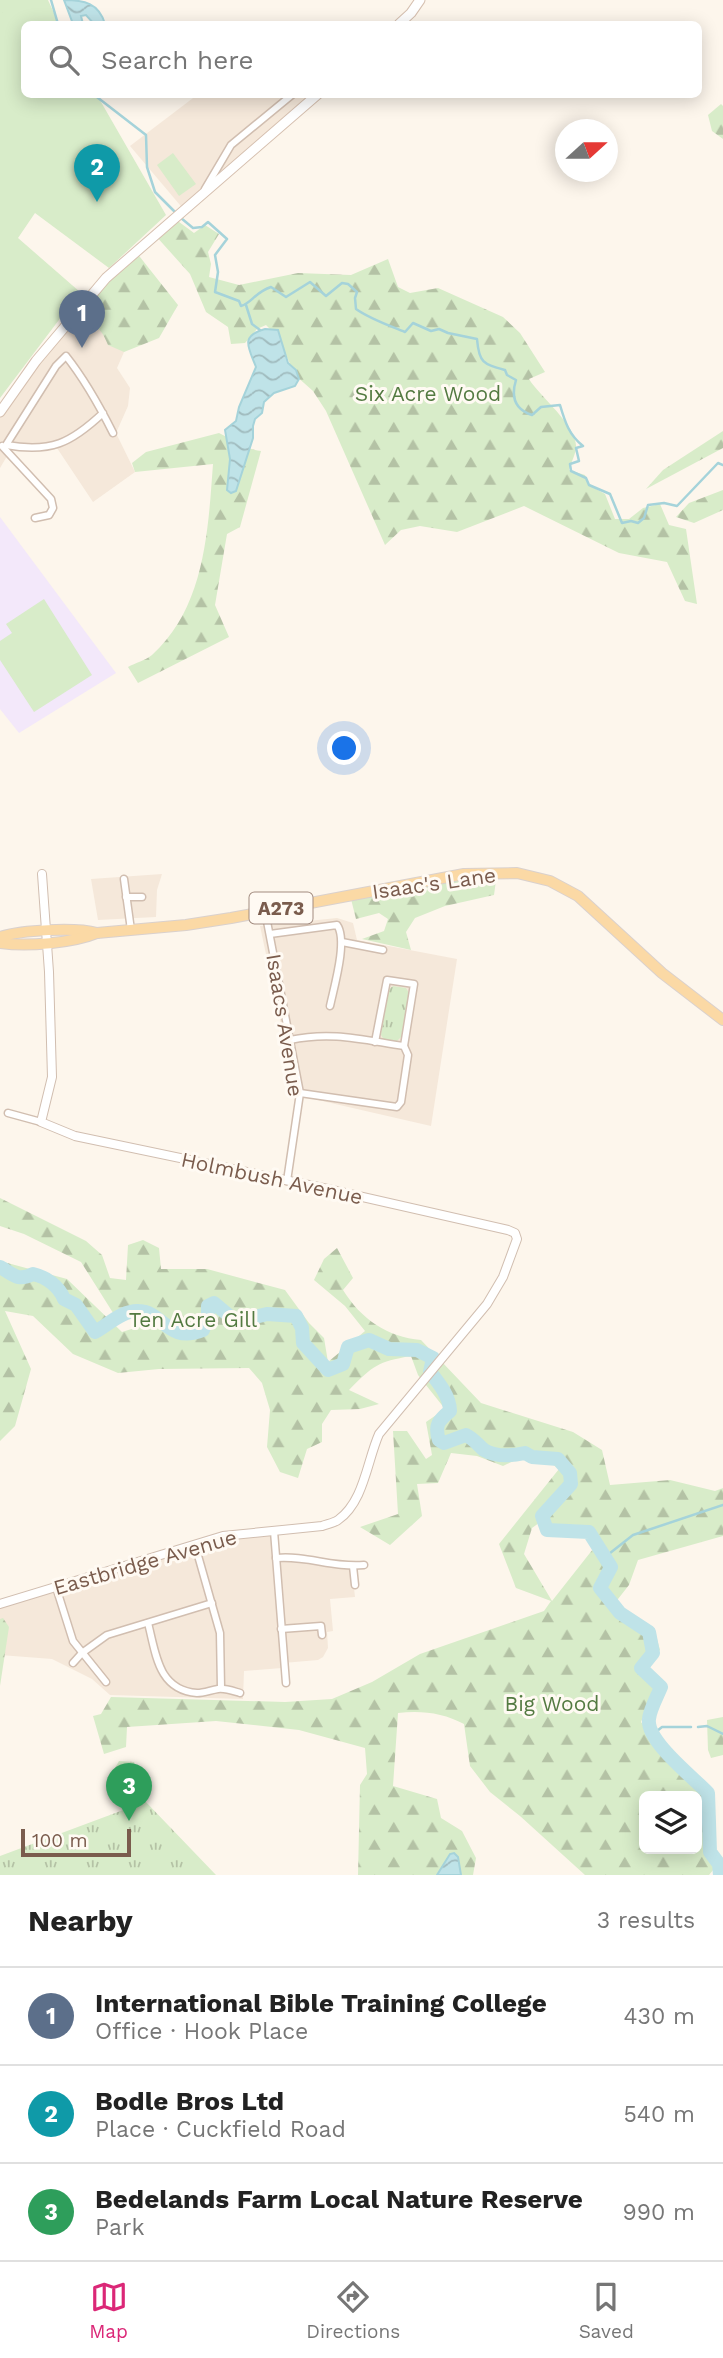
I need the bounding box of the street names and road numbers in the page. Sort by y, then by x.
street label: Isaac's Lane [370,862,498,904]
road number: A273 [250,893,312,924]
street label: Isaacs Avenue [261,952,309,1098]
street label: Holmbush Avenue [179,1147,365,1209]
street label: Eastbridge Avenue [50,1524,240,1600]

